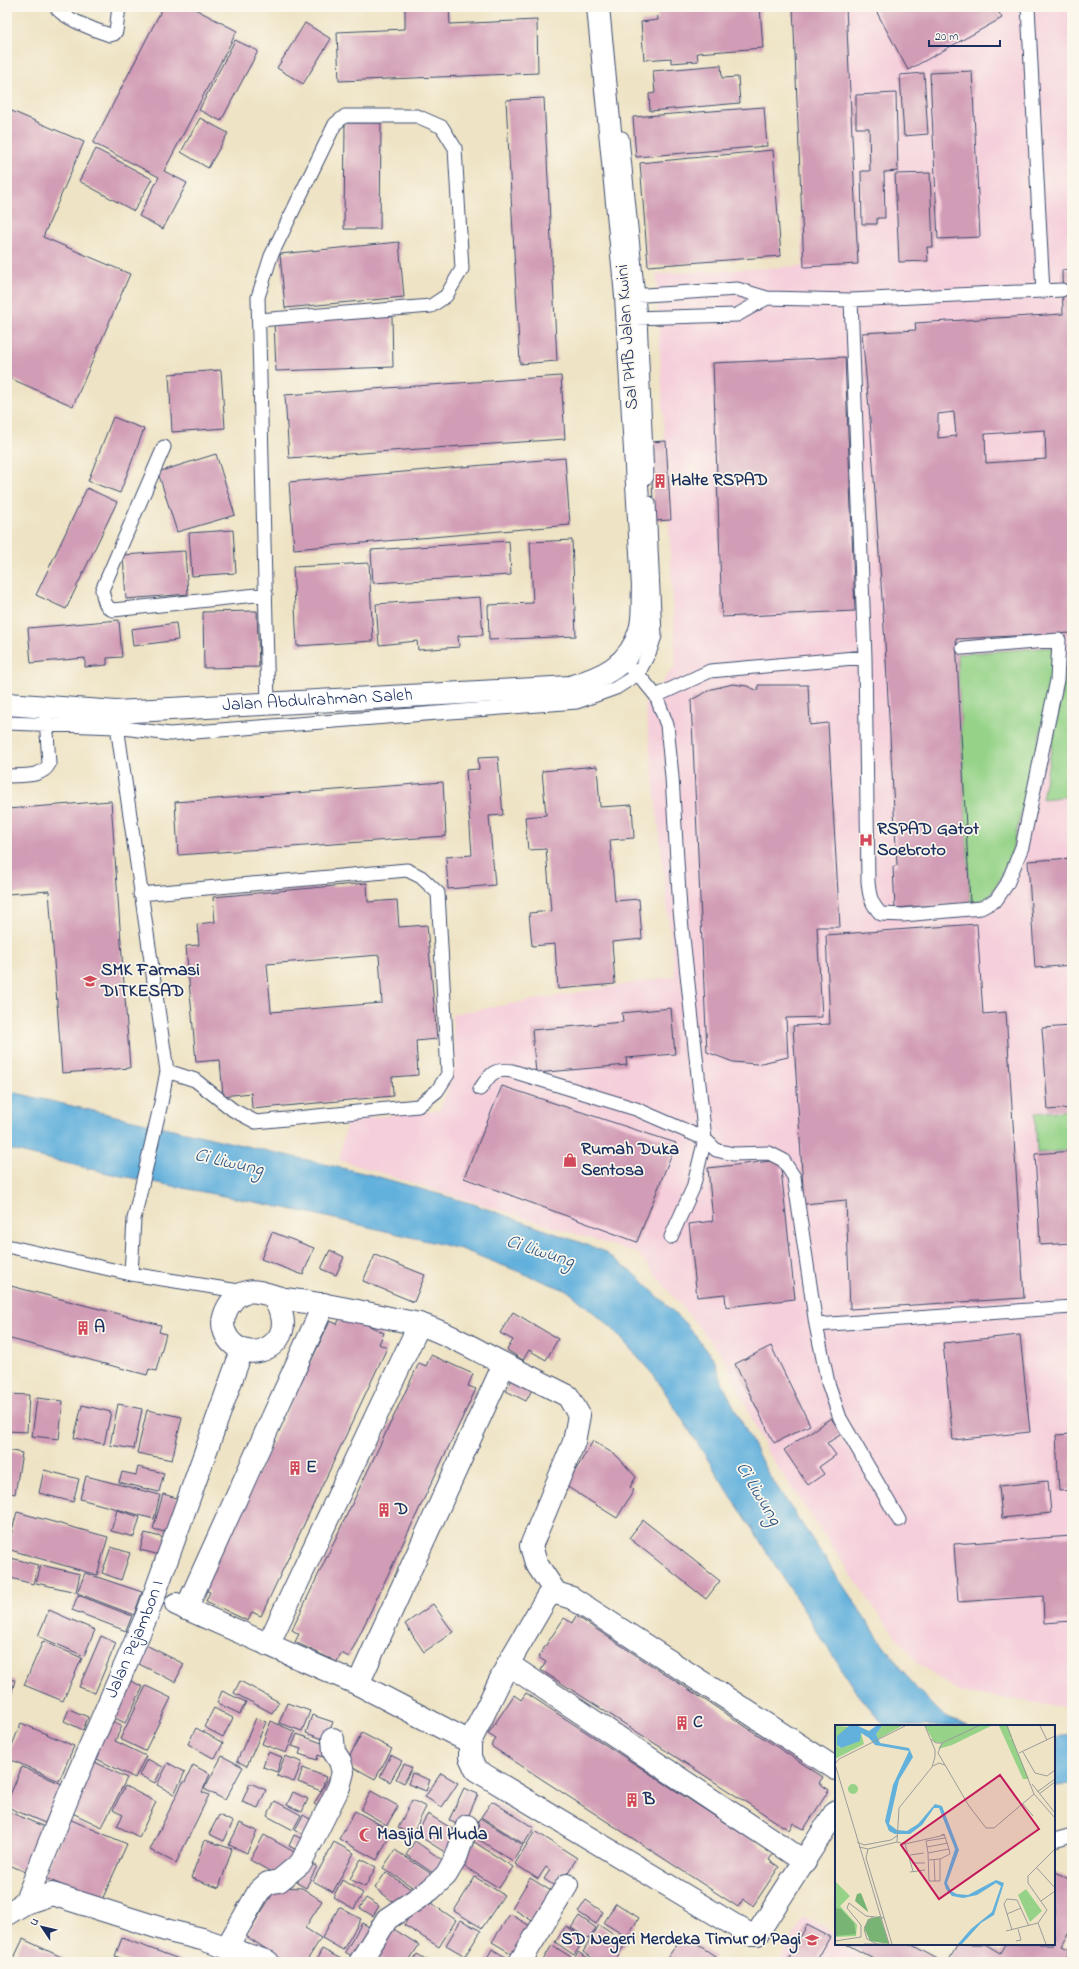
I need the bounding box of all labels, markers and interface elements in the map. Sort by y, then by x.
scale bar [929,22,1000,48]
text: 20 m [935,28,958,46]
street label: Sal PHB Jalan Kwini [610,263,646,411]
place label: Halte RSPAD [671,468,768,494]
building icon: Halte RSPAD [652,473,668,489]
street label: Jalan Abdulrahman Saleh [222,683,413,719]
place label: RSPAD Gatot Soebroto [877,817,980,864]
hospital icon: RSPAD Gatot Soebroto [858,832,874,848]
place label: SMK Farmasi DITKESAD [100,958,200,1005]
school or university icon: SMK Farmasi DITKESAD [82,973,98,989]
place label: Rumah Duka Sentosa [581,1137,679,1184]
water label: Ci Liwung [192,1142,267,1185]
shop icon: Rumah Duka Sentosa [562,1152,578,1168]
water label: Ci Liwung [502,1228,578,1277]
place label: A [94,1315,105,1341]
building icon: A [75,1320,91,1336]
place label: E [306,1455,317,1481]
water label: Ci Liwung [727,1457,788,1532]
building icon: E [287,1460,303,1476]
place label: D [394,1497,408,1523]
building icon: D [376,1502,392,1518]
street label: Jalan Pejambon I [99,1577,171,1703]
place label: C [693,1710,703,1736]
building icon: C [674,1715,690,1731]
inset map [835,1725,1055,1945]
place label: B [642,1787,655,1813]
building icon: B [624,1792,640,1808]
place label: Masjid Al Huda [377,1822,488,1848]
mosque icon: Masjid Al Huda [358,1827,374,1843]
north arrow [22,1907,62,1947]
text: U [26,1914,43,1929]
place label: SD Negeri Merdeka Timur 01 Pagi [561,1927,801,1954]
school or university icon: SD Negeri Merdeka Timur 01 Pagi [804,1932,820,1948]

